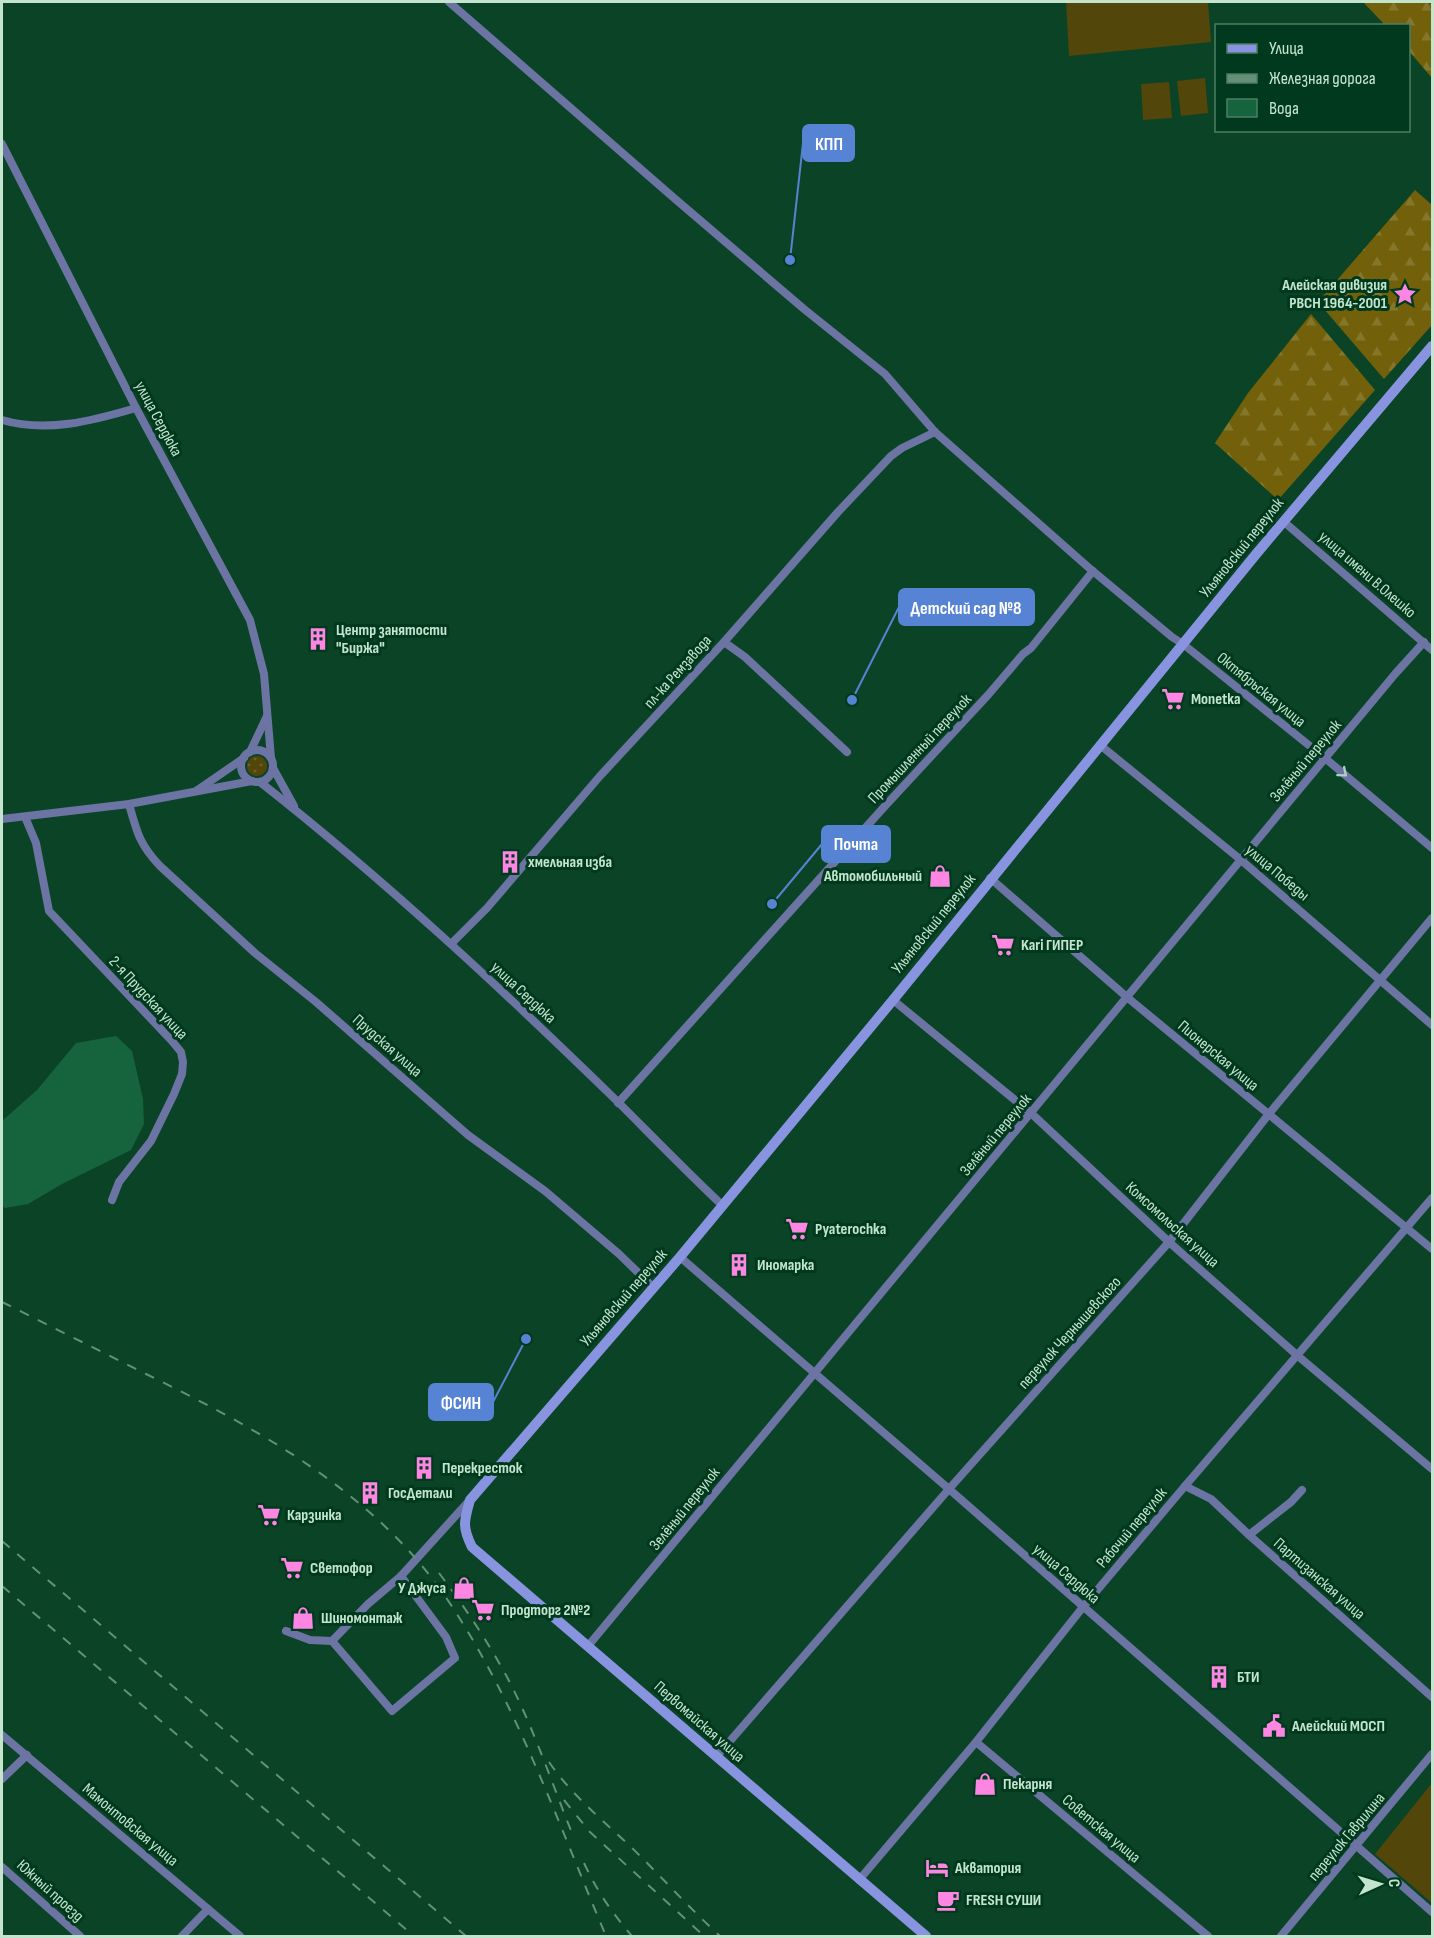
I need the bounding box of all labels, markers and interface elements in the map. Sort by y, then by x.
legend [1215,24,1410,132]
text: Улица [1269,38,1304,59]
text: Железная дорога [1269,68,1376,89]
text: Вода [1269,98,1299,119]
callout: КПП [803,125,854,161]
text: КПП [815,134,843,155]
place label: Алейская дивизия РВСН 1964-2001 [1281,276,1388,313]
place icon: Алейская дивизия РВСН 1964-2001 [1392,281,1418,307]
street label: улица Сердюка [130,378,186,460]
street label: Ульяновский переулок [1196,494,1289,602]
street label: улица имени В.Олешко [1314,528,1420,622]
callout: Детский сад №8 [899,589,1034,625]
text: Детский сад №8 [911,598,1021,619]
place label: Центр занятости "Биржа" [336,621,447,658]
building icon: Центр занятости "Биржа" [305,626,331,652]
street label: пл-ка Ремзавода [640,631,716,713]
street label: Октябрьская улица [1213,649,1309,731]
supermarket icon: Monetka [1160,686,1186,712]
street label: Промышленный переулок [864,690,976,808]
place label: Monetka [1191,690,1241,709]
street label: Зелёный переулок [1266,715,1346,806]
one-way arrow [1336,766,1347,777]
callout: Почта [822,826,890,862]
text: Почта [834,834,878,855]
street label: улица Победы [1241,841,1313,905]
building icon: хмельная изба [497,849,523,875]
place label: хмельная изба [528,853,612,872]
shop icon: Автомобильный [927,863,953,889]
place label: Автомобильный [823,867,922,886]
street label: Ульяновский переулок [888,870,981,978]
supermarket icon: Kari ГИПЕР [990,932,1016,958]
place label: Kari ГИПЕР [1021,936,1083,955]
street label: 2-я Прудская улица [105,952,191,1044]
street label: улица Сердюка [486,958,560,1028]
street label: Прудская улица [348,1011,426,1081]
street label: Пионерская улица [1174,1017,1262,1095]
street label: Зелёный переулок [956,1089,1036,1180]
street label: Комсомольская улица [1121,1178,1223,1272]
supermarket icon: Pyaterochka [784,1216,810,1242]
place label: Pyaterochka [815,1220,886,1239]
street label: Ульяновский переулок [577,1245,672,1351]
building icon: Иномарка [726,1252,752,1278]
place label: Иномарка [757,1256,814,1275]
street label: переулок Чернышевского [1015,1273,1125,1393]
callout: ФСИН [429,1384,493,1420]
text: ФСИН [441,1393,481,1414]
building icon: Перекресток [411,1455,437,1481]
place label: Перекресток [442,1459,523,1478]
street label: Зелёный переулок [646,1463,725,1554]
building icon: ГосДетали [357,1480,383,1506]
street label: Рабочий переулок [1093,1483,1172,1572]
place label: ГосДетали [388,1484,452,1503]
supermarket icon: Карзинка [256,1502,282,1528]
place label: Карзинка [287,1506,342,1525]
street label: Партизанская улица [1269,1534,1369,1624]
street label: улица Сердюка [1029,1540,1103,1608]
supermarket icon: Светофор [279,1555,305,1581]
place label: Светофор [310,1559,373,1578]
shop icon: У Джуса [451,1575,477,1601]
place label: У Джуса [398,1579,446,1598]
supermarket icon: Продторг 2№2 [470,1597,496,1623]
place label: Продторг 2№2 [501,1601,590,1620]
shop icon: Шиномонтаж [290,1605,316,1631]
place label: Шиномонтаж [321,1609,403,1628]
building icon: БТИ [1206,1664,1232,1690]
place label: БТИ [1237,1668,1260,1687]
street label: Первомайская улица [650,1678,748,1766]
public building icon: Алейский МОСП [1261,1713,1287,1739]
place label: Алейский МОСП [1291,1717,1385,1736]
shop icon: Пекарня [972,1771,998,1797]
place label: Пекарня [1003,1775,1052,1794]
street label: Мамонтовская улица [78,1779,182,1871]
street label: переулок Гаврилина [1305,1789,1389,1885]
street label: Советская улица [1058,1791,1144,1867]
north arrow [1350,1854,1410,1914]
hotel icon: Акватория [924,1855,950,1881]
street label: Южный проезд [13,1856,87,1926]
place label: Акватория [954,1859,1021,1878]
text: С [1384,1878,1403,1888]
cafe icon: FRESH СУШИ [935,1887,961,1913]
place label: FRESH СУШИ [966,1891,1041,1910]

